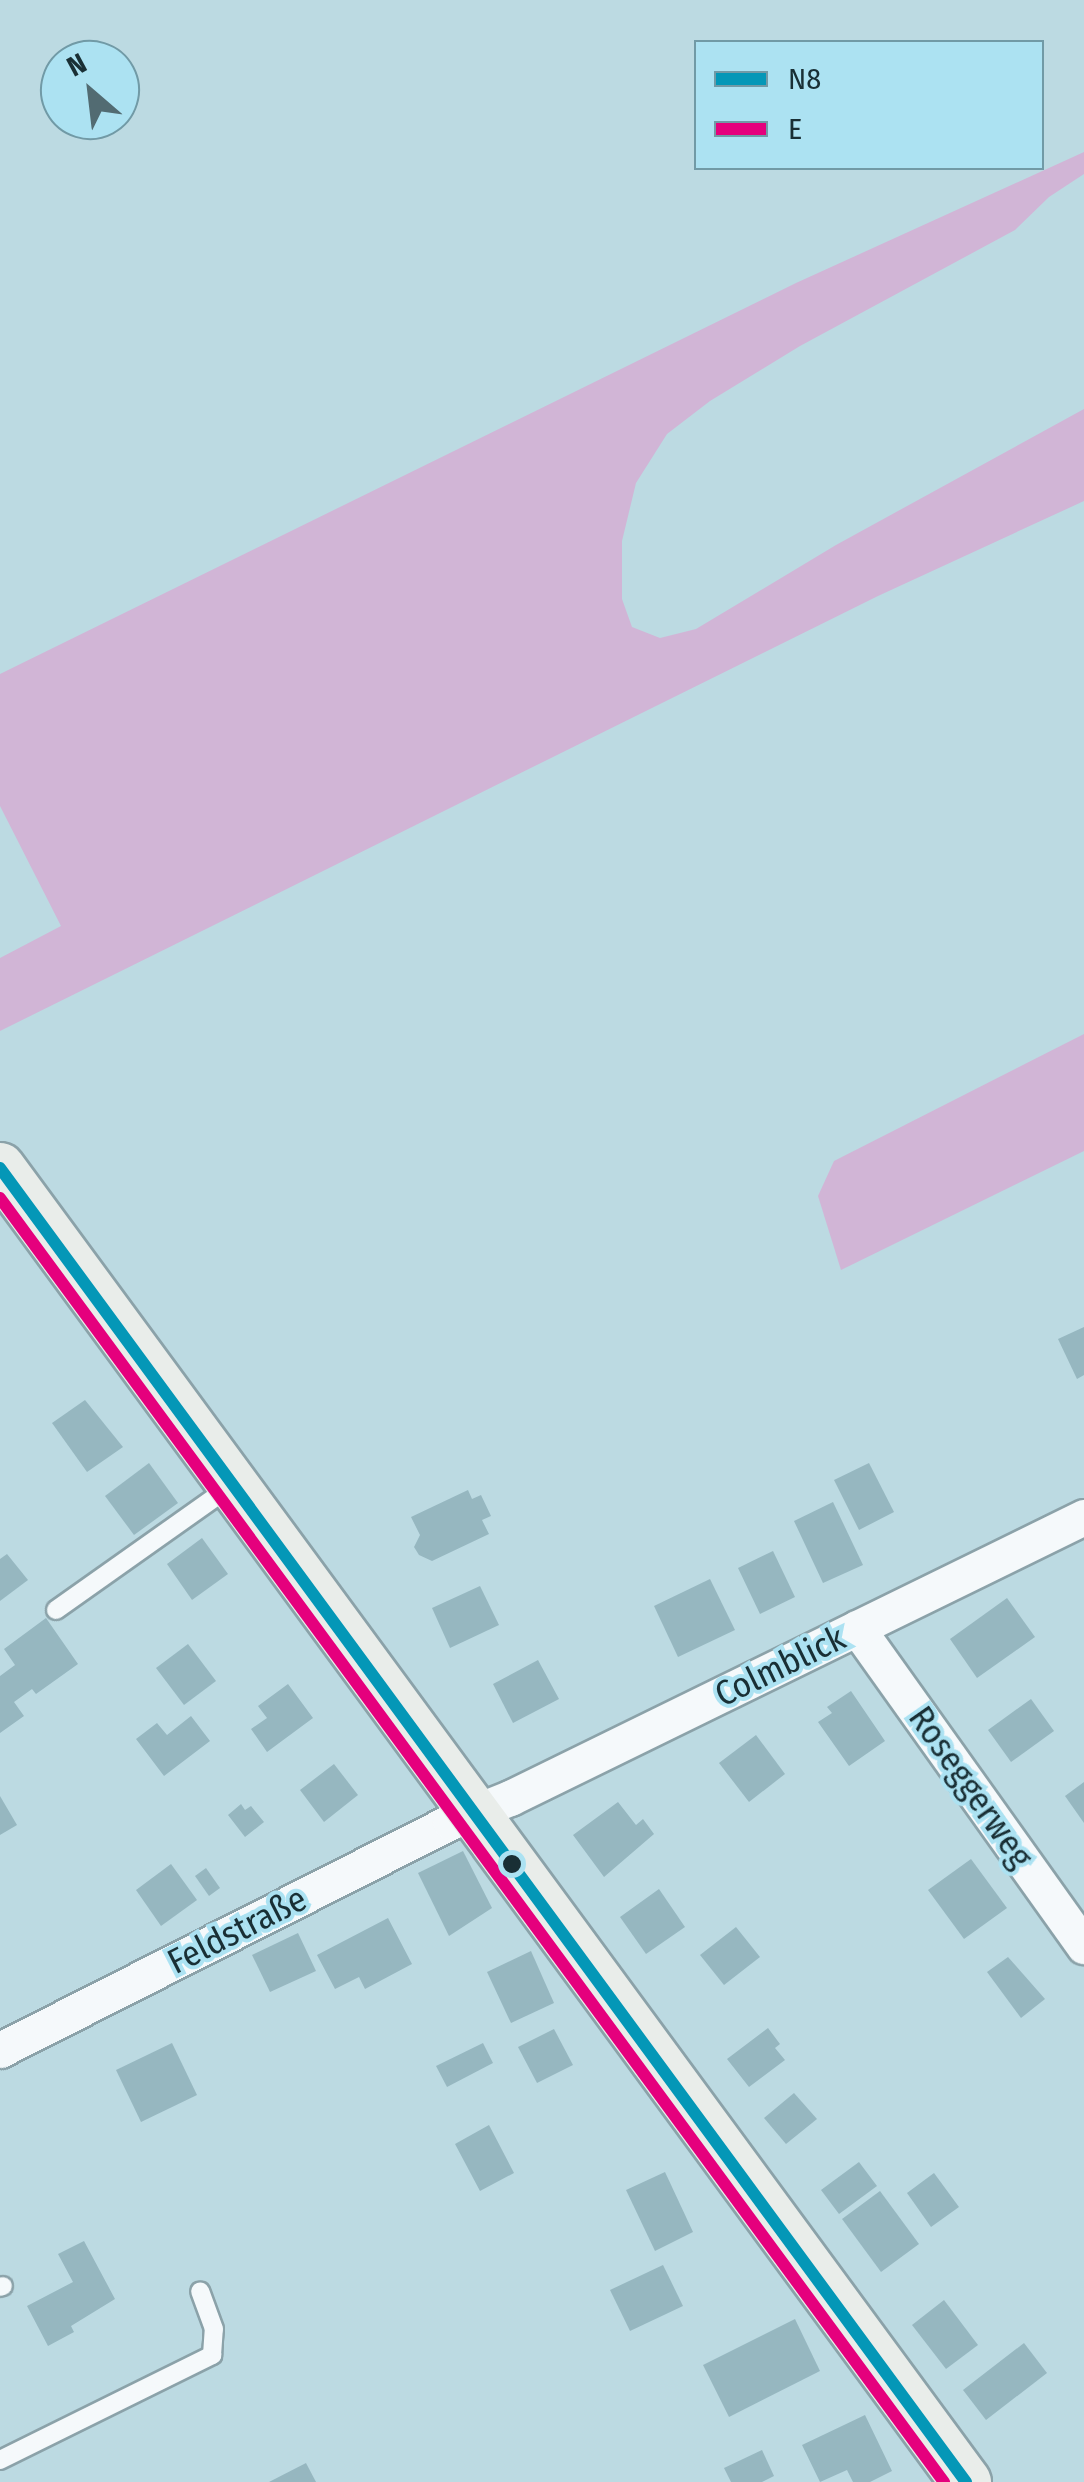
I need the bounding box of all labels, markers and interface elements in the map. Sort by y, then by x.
north arrow [40,40,140,140]
legend [694,40,1044,170]
text: N [61,46,92,83]
text: N8 [788,61,821,97]
text: E [788,111,802,147]
street label: Colmblick [708,1617,852,1715]
street label: Roseggerweg [900,1698,1042,1876]
unlabelled marker [502,1854,522,1874]
street label: Feldstraße [161,1877,313,1983]

